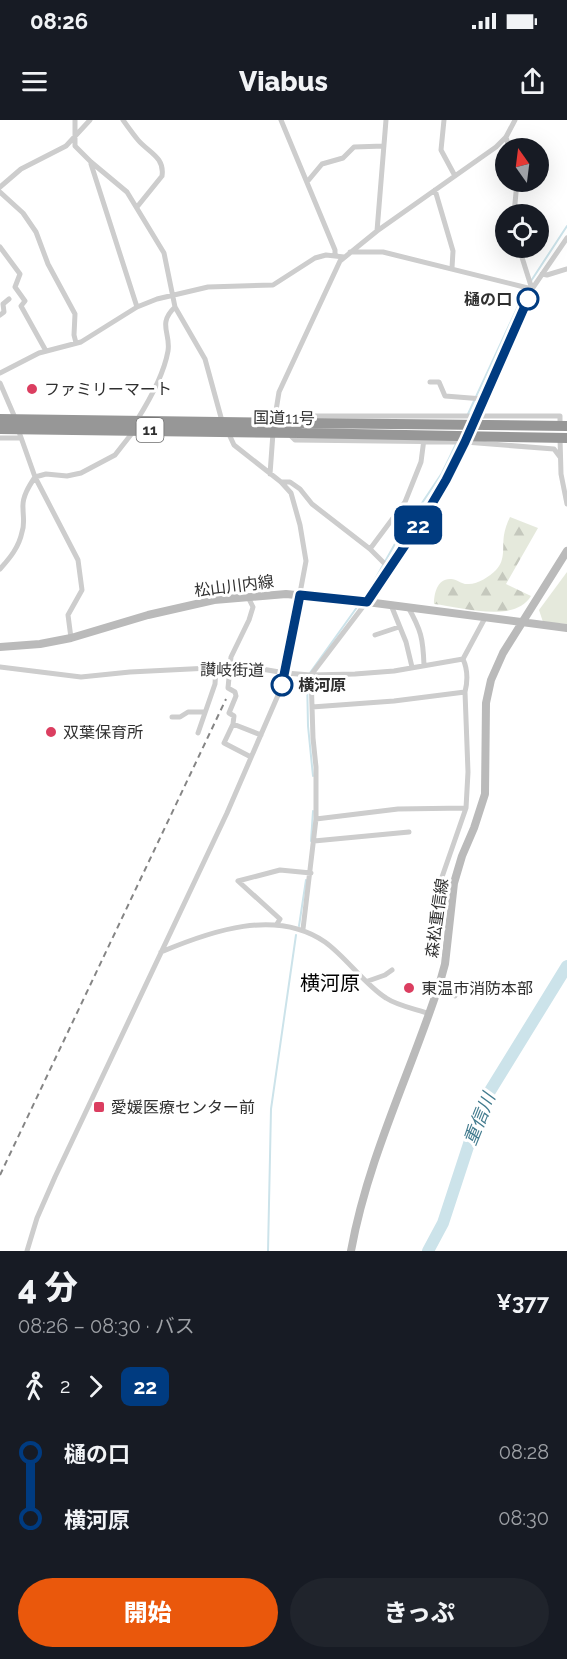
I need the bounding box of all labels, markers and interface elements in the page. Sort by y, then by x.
text: 08:26 [30,8,88,34]
icon: menu [18,65,51,98]
icon: share [516,65,549,98]
text: Viabus [239,66,328,97]
north arrow [495,138,549,192]
map controls [495,138,549,258]
button: locate [495,204,549,258]
marker: 樋の口 [517,288,539,310]
place label: 樋の口 [464,290,512,309]
place label: ファミリーマート [44,380,172,399]
marker: ファミリーマート [25,382,39,396]
street label: 国道11号 [253,408,315,428]
road number: 11 [136,418,164,442]
line badge: 22 [391,506,445,544]
text: 22 [406,513,430,538]
street label: 松山川内線 [193,572,275,600]
street label: 讃岐街道 [200,660,264,680]
marker: 横河原 [271,674,293,696]
place label: 横河原 [298,676,346,695]
place label: 双葉保育所 [63,723,143,742]
marker: 双葉保育所 [44,725,58,739]
street label: 森松重信線 [422,877,452,959]
district label: 横河原 [300,971,360,995]
place label: 東温市消防本部 [421,979,533,998]
marker: 東温市消防本部 [402,981,416,995]
water label: 重信川 [459,1088,500,1148]
place label: 愛媛医療センター前 [111,1098,255,1117]
marker: 愛媛医療センター前 [92,1100,106,1114]
text: 4 分 [18,1268,78,1307]
text: ¥377 [496,1289,549,1315]
text: 08:26 – 08:30 · バス [18,1314,195,1338]
icon: walk [18,1370,51,1403]
icon: forward [79,1370,112,1403]
text: 2 [60,1374,70,1398]
text: 22 [133,1374,157,1399]
text: 08:28 [499,1440,549,1464]
text: 樋の口 [64,1441,130,1467]
text: 08:30 [498,1506,549,1530]
text: 横河原 [64,1507,130,1533]
button: 開始 [18,1578,278,1647]
button: きっぷ [290,1578,549,1647]

